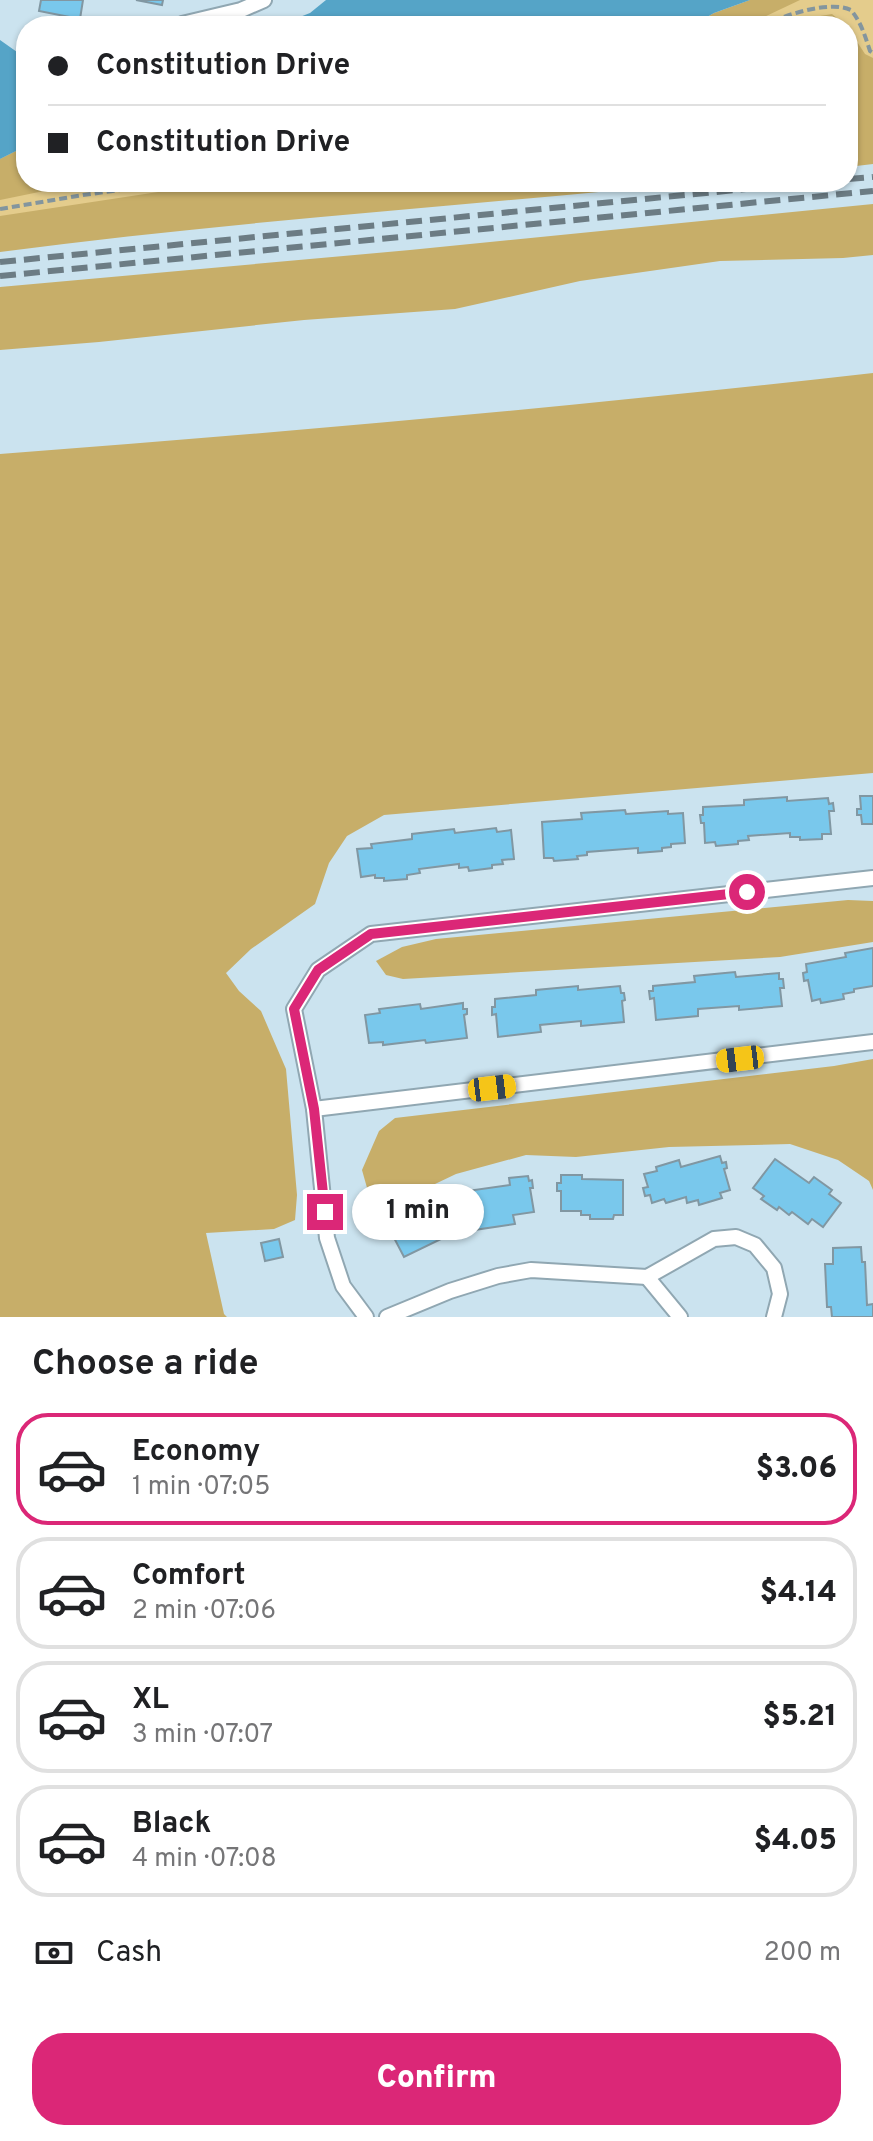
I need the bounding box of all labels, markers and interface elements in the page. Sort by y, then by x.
text: Constitution Drive [96,48,350,85]
text: Constitution Drive [96,125,350,162]
route start [729,874,765,910]
car [715,1044,765,1074]
car [467,1073,517,1103]
callout: 1 min [353,1184,485,1240]
route end [307,1194,343,1230]
text: 1 min [386,1195,450,1228]
text: Choose a ride [32,1342,258,1388]
icon: car [36,1433,108,1505]
text: Economy [132,1434,260,1471]
text: $3.06 [756,1451,837,1488]
text: 1 min · 07:05 [132,1471,270,1504]
icon: car [36,1557,108,1629]
text: Comfort [132,1558,245,1595]
text: $4.14 [760,1575,837,1612]
text: 2 min · 07:06 [132,1595,276,1628]
icon: car [36,1681,108,1753]
text: XL [132,1682,169,1719]
text: $5.21 [762,1699,837,1736]
text: 3 min · 07:07 [132,1719,273,1752]
icon: car [36,1805,108,1877]
text: Black [132,1806,211,1843]
text: $4.05 [754,1823,837,1860]
text: 4 min · 07:08 [132,1843,277,1876]
icon: cash [32,1931,76,1975]
text: Cash [96,1935,162,1972]
text: 200 m [764,1937,841,1970]
button: Confirm [32,2033,841,2125]

